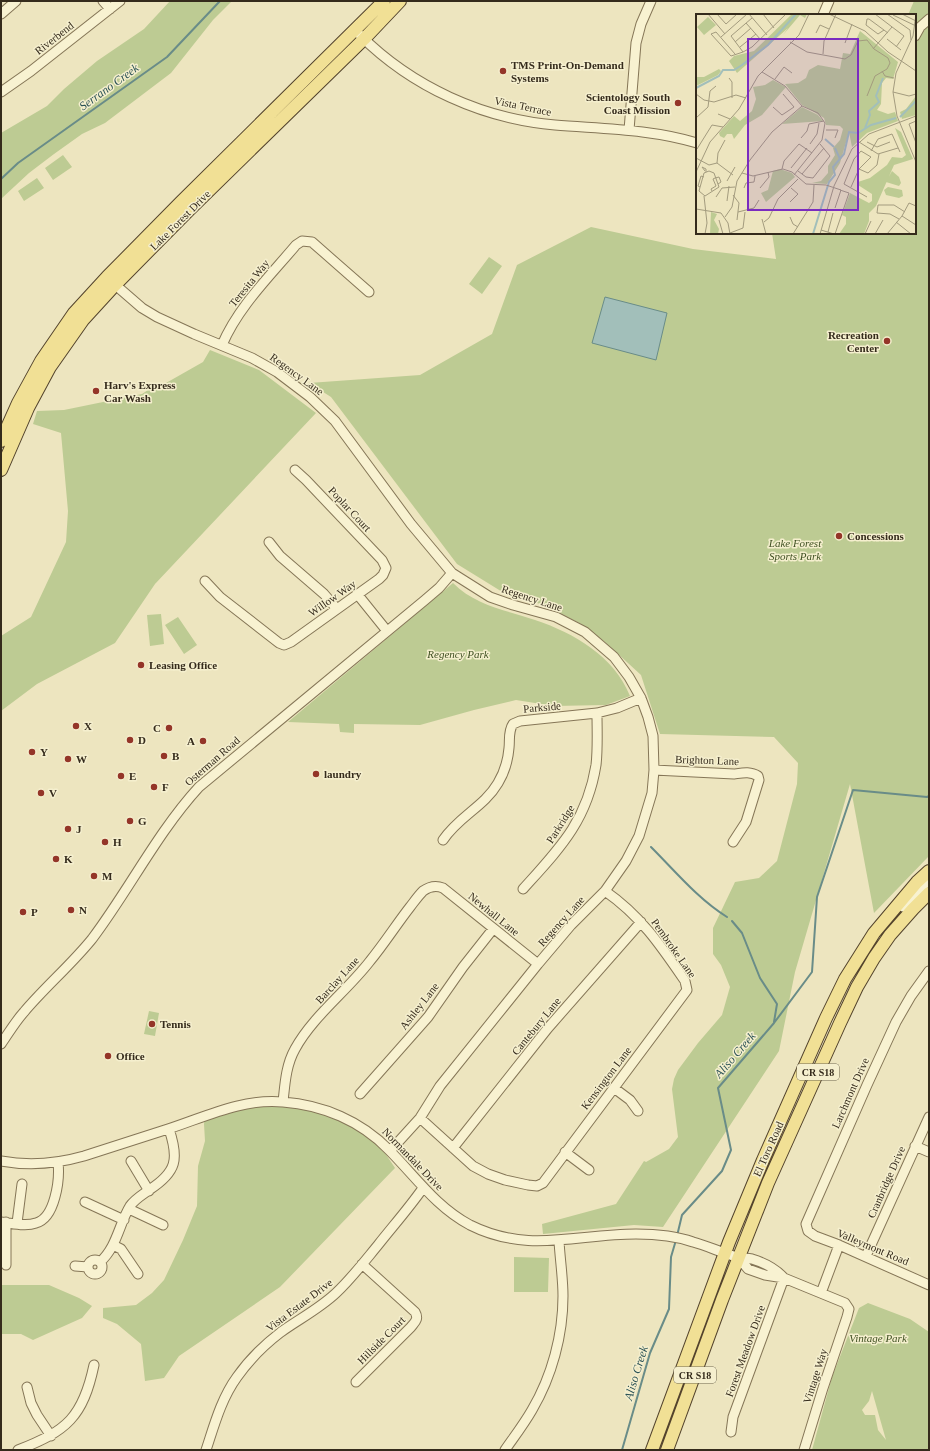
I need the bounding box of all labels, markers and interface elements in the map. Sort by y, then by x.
inset map [696,14,916,234]
street label: Riverbend [32,19,76,57]
place label: TMS Print-On-Demand Systems [511,59,624,84]
water label: Serrano Creek [77,60,142,113]
marker: TMS Print-On-Demand Systems [498,66,508,76]
place label: Scientology South Coast Mission [586,91,670,116]
street label: Vista Terrace [493,94,553,118]
marker: Scientology South Coast Mission [673,98,683,108]
street label: Lake Forest Drive [147,187,213,253]
street label: Teresita Way [226,257,272,309]
place label: Recreation Center [828,329,879,354]
marker: Recreation Center [882,336,892,346]
street label: Regency Lane [268,351,326,398]
place label: Harv's Express Car Wash [104,379,176,404]
marker: Harv's Express Car Wash [91,386,101,396]
street label: Poplar Court [326,484,374,534]
place label: Concessions [847,530,905,542]
marker: Concessions [834,531,844,541]
park label: Lake Forest Sports Park [768,537,822,562]
street label: Willow Way [306,577,358,619]
street label: Regency Lane [500,583,564,614]
park label: Regency Park [426,648,490,660]
place label: Leasing Office [149,659,217,671]
marker: Leasing Office [136,660,146,670]
street label: Parkside [523,699,562,715]
place label: X [84,720,92,732]
marker: X [71,721,81,731]
place label: C [153,722,161,734]
marker: C [164,723,174,733]
place label: D [138,734,146,746]
street label: Osterman Road [182,734,242,788]
marker: D [125,735,135,745]
place label: A [187,735,195,747]
marker: A [198,736,208,746]
place label: Y [40,746,48,758]
marker: Y [27,747,37,757]
place label: B [172,750,180,762]
marker: B [159,751,169,761]
place label: W [76,753,87,765]
street label: Brighton Lane [675,753,739,767]
marker: W [63,754,73,764]
place label: laundry [324,768,362,780]
marker: laundry [311,769,321,779]
place label: E [129,770,136,782]
marker: E [116,771,126,781]
place label: F [162,781,169,793]
marker: F [149,782,159,792]
place label: V [49,787,57,799]
marker: V [36,788,46,798]
street label: Parkridge [544,803,576,845]
place label: G [138,815,147,827]
marker: G [125,816,135,826]
place label: J [76,823,82,835]
marker: J [63,824,73,834]
place label: H [113,836,122,848]
marker: H [100,837,110,847]
place label: K [64,853,73,865]
marker: K [51,854,61,864]
place label: M [102,870,113,882]
marker: M [89,871,99,881]
street label: Newhall Lane [466,890,522,938]
street label: Regency Lane [535,893,587,949]
place label: N [79,904,87,916]
marker: N [66,905,76,915]
place label: P [31,906,38,918]
marker: P [18,907,28,917]
street label: Pembroke Lane [649,916,699,980]
street label: Barclay Lane [313,954,361,1006]
street label: Ashley Lane [397,980,441,1032]
street label: Cantebury Lane [509,995,563,1057]
place label: Tennis [160,1018,192,1030]
marker: Tennis [147,1019,157,1029]
water label: Aliso Creek [711,1029,759,1081]
street label: Kensington Lane [579,1044,634,1112]
place label: Office [116,1050,145,1062]
marker: Office [103,1051,113,1061]
street label: Larchmont Drive [829,1056,871,1130]
road number: CR S18 [797,1064,839,1080]
street label: El Toro Road [751,1119,786,1178]
street label: Normandale Drive [380,1125,446,1193]
street label: Cranbridge Drive [865,1144,907,1220]
street label: Valleymont Road [835,1226,911,1268]
street label: Vista Estate Drive [263,1276,335,1334]
street label: Forest Meadow Drive [723,1303,767,1398]
street label: Hillside Court [355,1314,407,1366]
park label: Vintage Park [849,1332,908,1344]
water label: Aliso Creek [621,1344,651,1403]
street label: Vintage Way [801,1347,830,1405]
road number: CR S18 [674,1367,716,1383]

